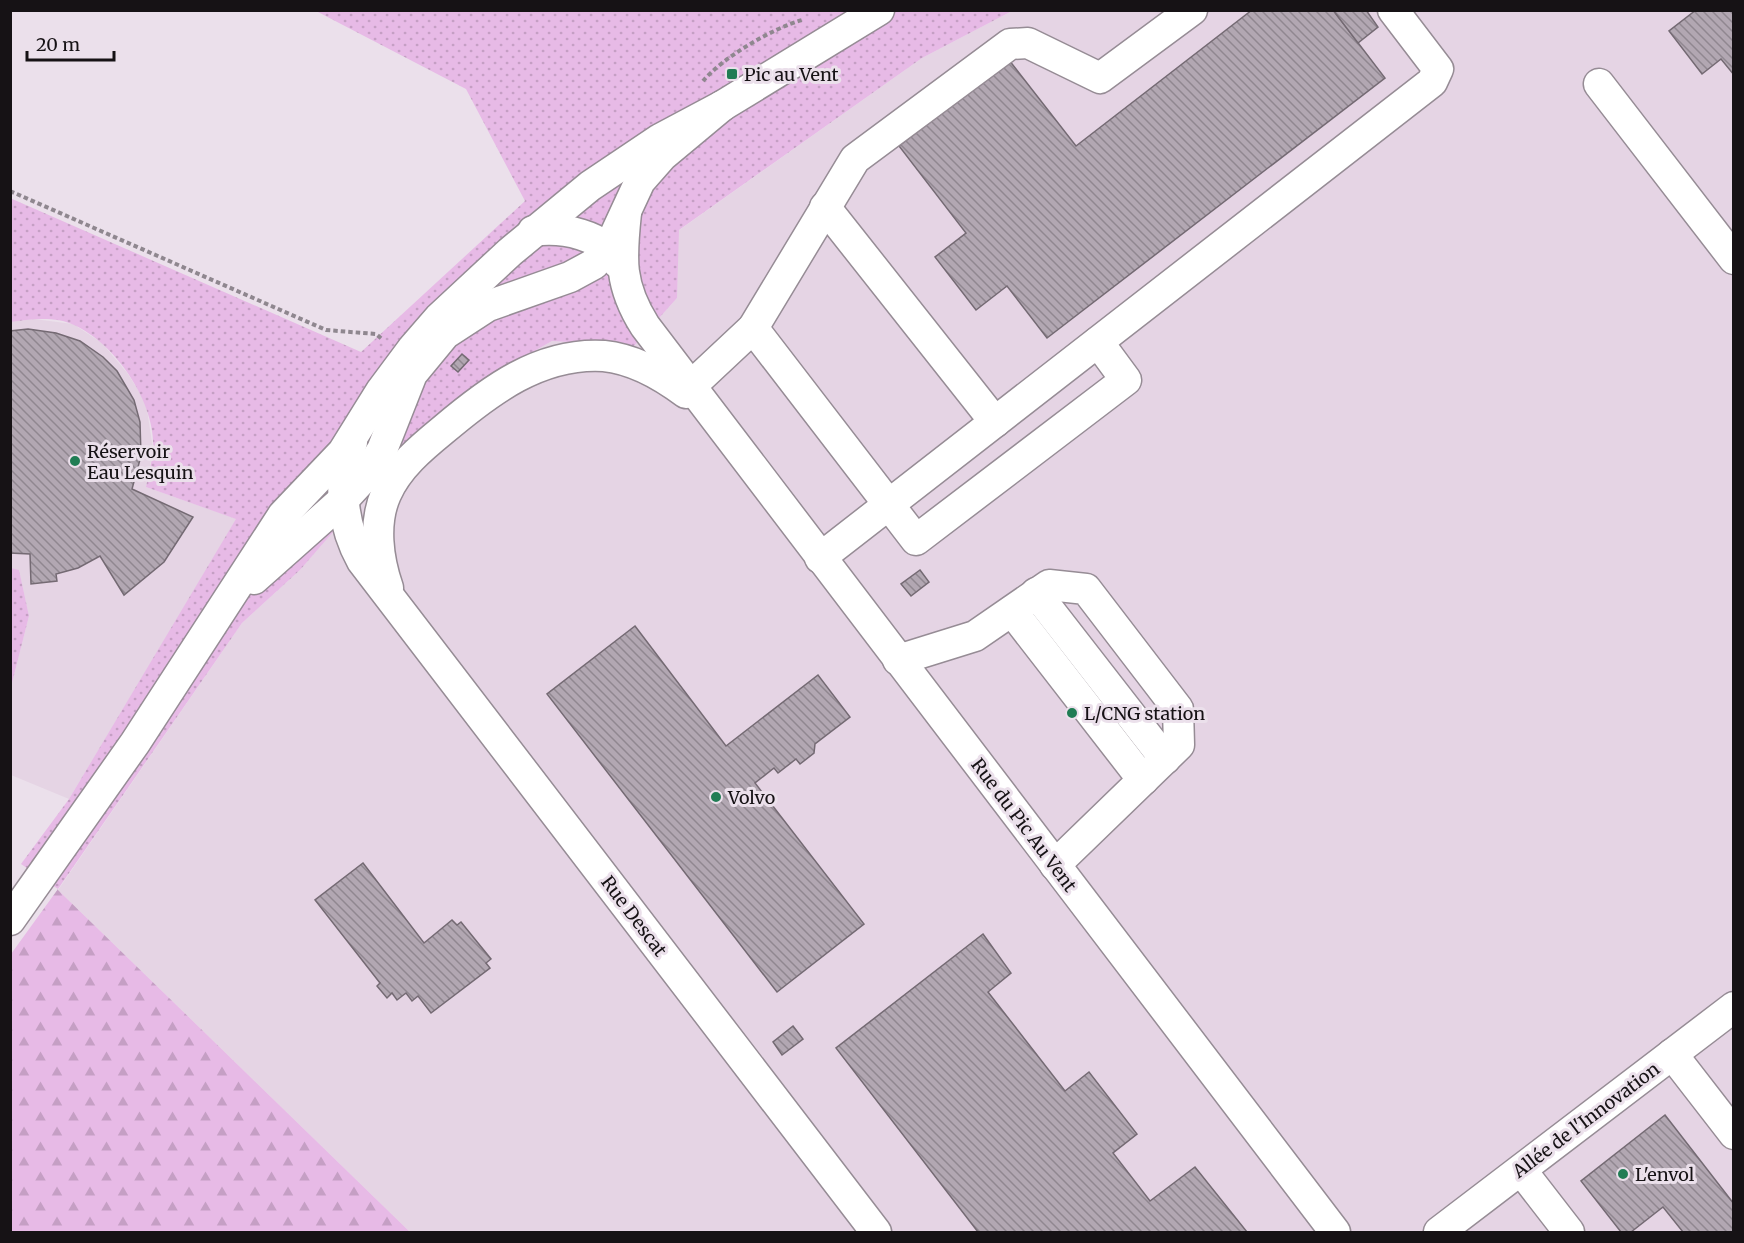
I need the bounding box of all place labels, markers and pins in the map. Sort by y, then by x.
place label: Pic au Vent [744,63,839,86]
marker: Pic au Vent [725,67,739,81]
place label: Réservoir Eau Lesquin [87,440,194,484]
marker: Réservoir Eau Lesquin [68,454,82,468]
place label: L/CNG station [1084,702,1205,725]
marker: L/CNG station [1065,706,1079,720]
place label: Volvo [727,786,775,809]
marker: Volvo [709,790,723,804]
place label: L'envol [1635,1163,1695,1186]
marker: L'envol [1616,1167,1630,1181]

